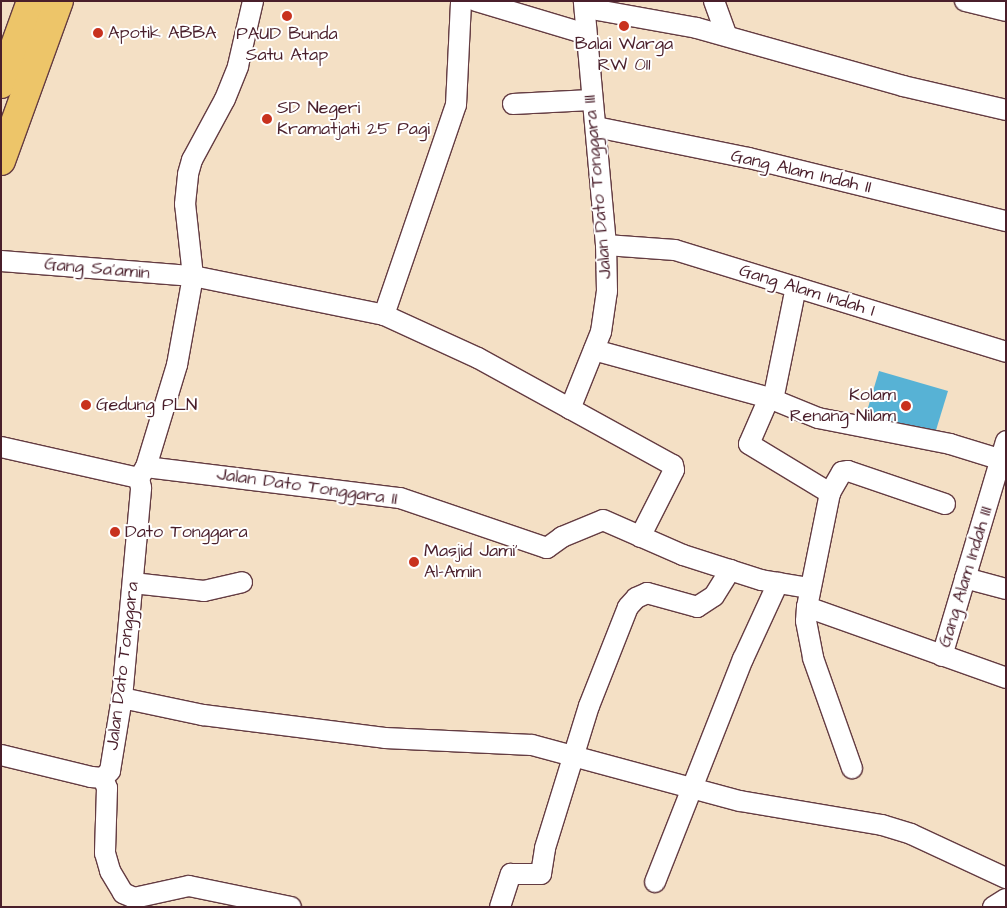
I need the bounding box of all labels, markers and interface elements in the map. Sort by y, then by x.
marker: PAUD Bunda Satu Atap [281,10,293,22]
marker: Balai Warga RW 011 [618,20,630,32]
place label: Apotik ABBA [108,22,217,44]
place label: PAUD Bunda Satu Atap [236,24,338,66]
marker: Apotik ABBA [92,27,104,39]
place label: Balai Warga RW 011 [575,34,673,76]
street label: Jalan Dato Tonggara III [579,94,617,280]
place label: SD Negeri Kramatjati 25 Pagi [277,98,430,140]
marker: SD Negeri Kramatjati 25 Pagi [261,113,273,125]
street label: Gang Alam Indah II [729,145,873,199]
street label: Gang Sa'amin [43,254,151,284]
street label: Gang Alam Indah I [737,260,877,322]
place label: Kolam Renang Nilam [790,385,896,428]
place label: Gedung PLN [96,394,197,416]
marker: Gedung PLN [80,399,92,411]
marker: Kolam Renang Nilam [900,400,912,412]
street label: Jalan Dato Tonggara II [215,464,399,510]
street label: Gang Alam Indah III [934,504,998,650]
place label: Dato Tonggara [125,521,248,543]
marker: Dato Tonggara [109,526,121,538]
place label: Masjid Jami' Al-Amin [424,541,518,584]
marker: Masjid Jami' Al-Amin [408,556,420,568]
street label: Jalan Dato Tonggara [102,581,144,751]

